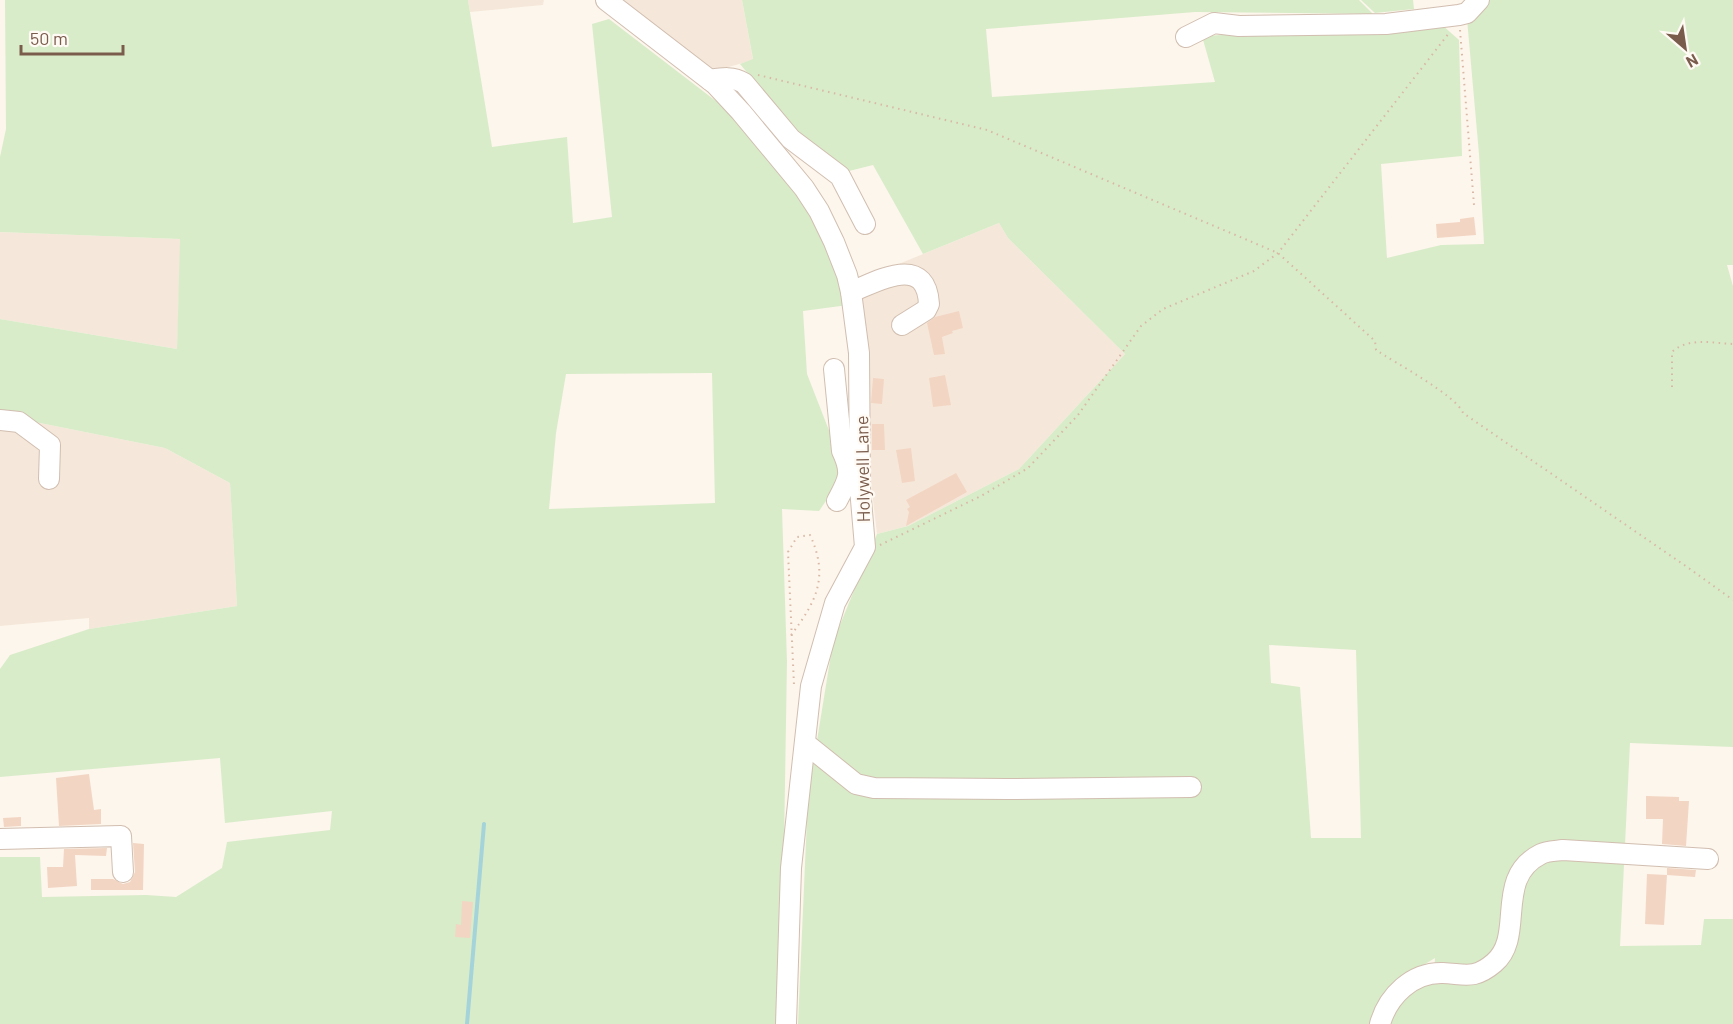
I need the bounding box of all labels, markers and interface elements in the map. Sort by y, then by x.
scale bar [21,18,123,56]
north arrow [1655,18,1715,78]
text: 50 m [30,27,68,49]
text: N [1683,51,1702,72]
street label: Holywell Lane [850,415,874,523]

